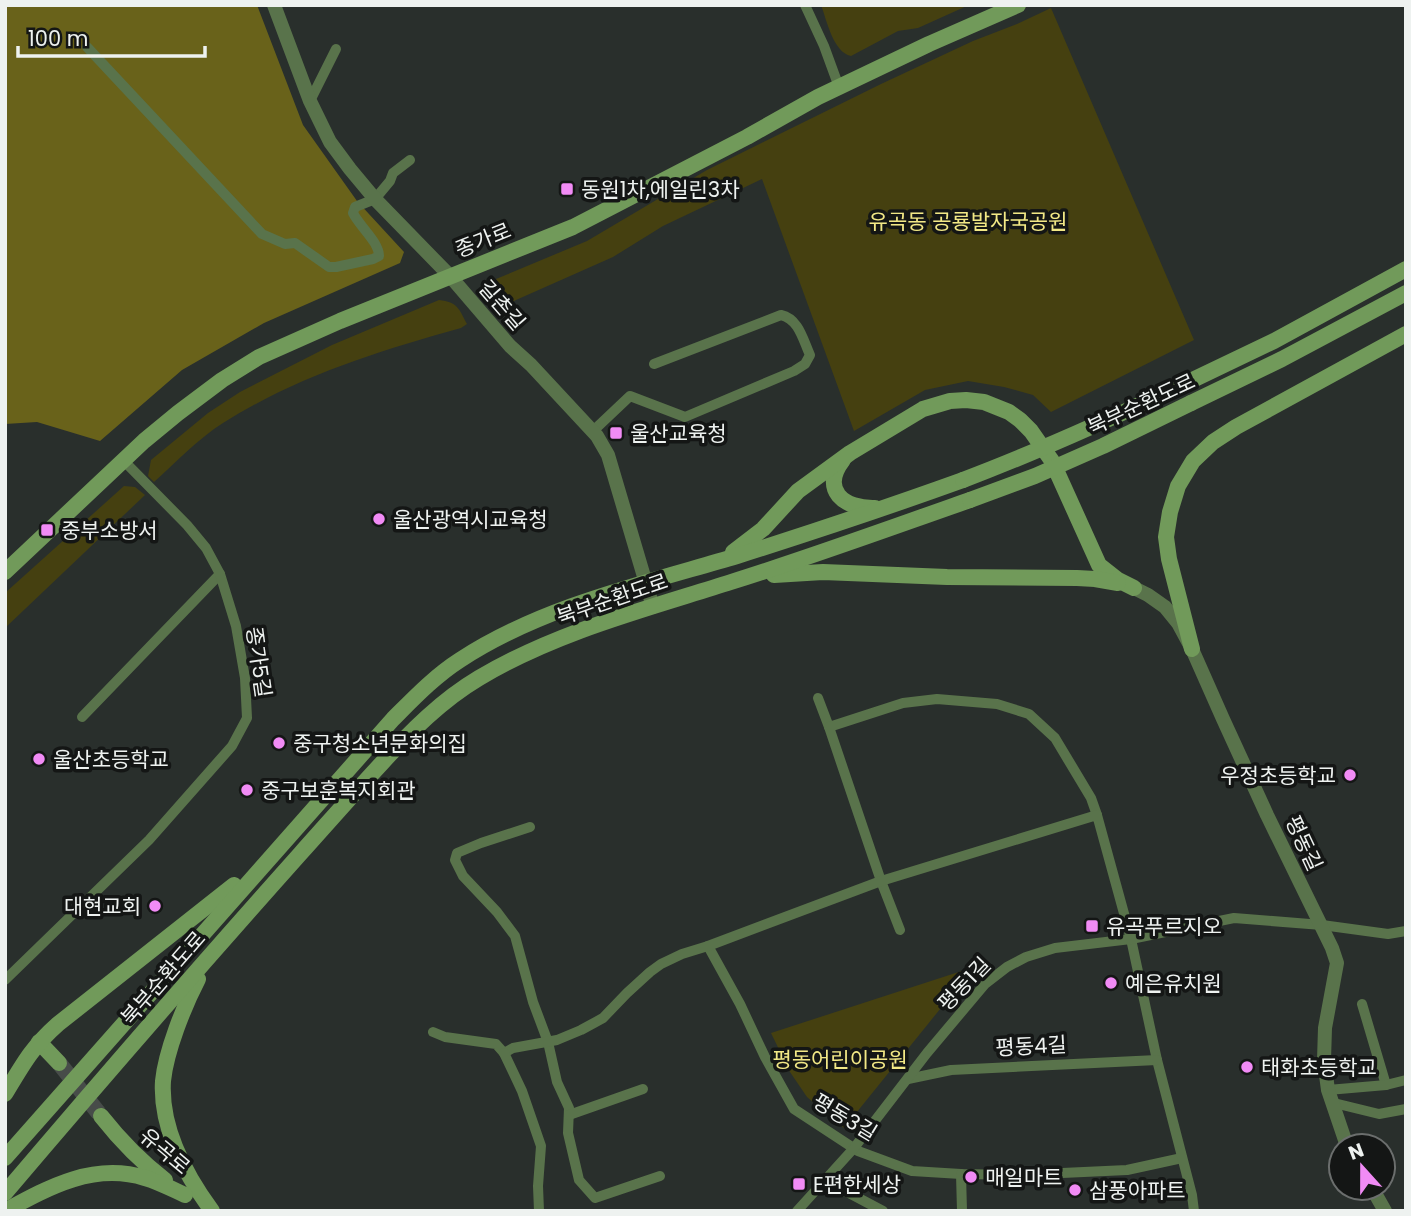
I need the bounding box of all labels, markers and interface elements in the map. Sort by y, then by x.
scale bar [18,14,205,58]
text: 100 m [28,24,88,53]
place label: 동원1차,에일린3차 [581,175,740,204]
marker: 동원1차,에일린3차 [559,181,575,197]
park label: 유곡동 공룡발자국공원 [869,207,1067,236]
street label: 종가로 [451,216,515,264]
street label: 길촌길 [472,274,532,336]
street label: 북부순환도로 [1082,366,1200,442]
place label: 울산교육청 [630,419,727,448]
marker: 울산교육청 [608,425,624,441]
place label: 울산광역시교육청 [393,505,548,534]
marker: 울산광역시교육청 [371,511,387,527]
place label: 중부소방서 [61,516,158,545]
marker: 중부소방서 [39,522,55,538]
street label: 북부순환도로 [552,566,672,632]
street label: 종가5길 [240,625,278,699]
place label: 중구청소년문화의집 [293,729,467,758]
marker: 중구청소년문화의집 [271,735,287,751]
place label: 울산초등학교 [53,745,169,774]
marker: 울산초등학교 [31,751,47,767]
place label: 우정초등학교 [1220,761,1336,790]
marker: 우정초등학교 [1342,767,1358,783]
place label: 중구보훈복지회관 [261,776,416,805]
marker: 중구보훈복지회관 [239,782,255,798]
street label: 평동길 [1279,811,1329,875]
place label: 대현교회 [64,892,141,921]
marker: 대현교회 [147,898,163,914]
place label: 유곡푸르지오 [1106,912,1222,941]
marker: 유곡푸르지오 [1084,918,1100,934]
street label: 북부순환도로 [114,925,212,1031]
street label: 평동1길 [931,951,997,1017]
place label: 예은유치원 [1125,969,1222,998]
marker: 예은유치원 [1103,975,1119,991]
street label: 평동4길 [995,1030,1067,1062]
park label: 평동어린이공원 [772,1045,908,1074]
place label: 태화초등학교 [1261,1053,1377,1082]
marker: 태화초등학교 [1239,1059,1255,1075]
street label: 평동3길 [807,1086,883,1148]
street label: 유곡로 [133,1121,197,1181]
north arrow [1327,1132,1397,1202]
text: N [1345,1136,1368,1167]
place label: 매일마트 [985,1163,1062,1192]
marker: 매일마트 [963,1169,979,1185]
place label: E편한세상 [813,1170,901,1199]
marker: E편한세상 [791,1176,807,1192]
place label: 삼풍아파트 [1089,1176,1186,1205]
marker: 삼풍아파트 [1067,1182,1083,1198]

